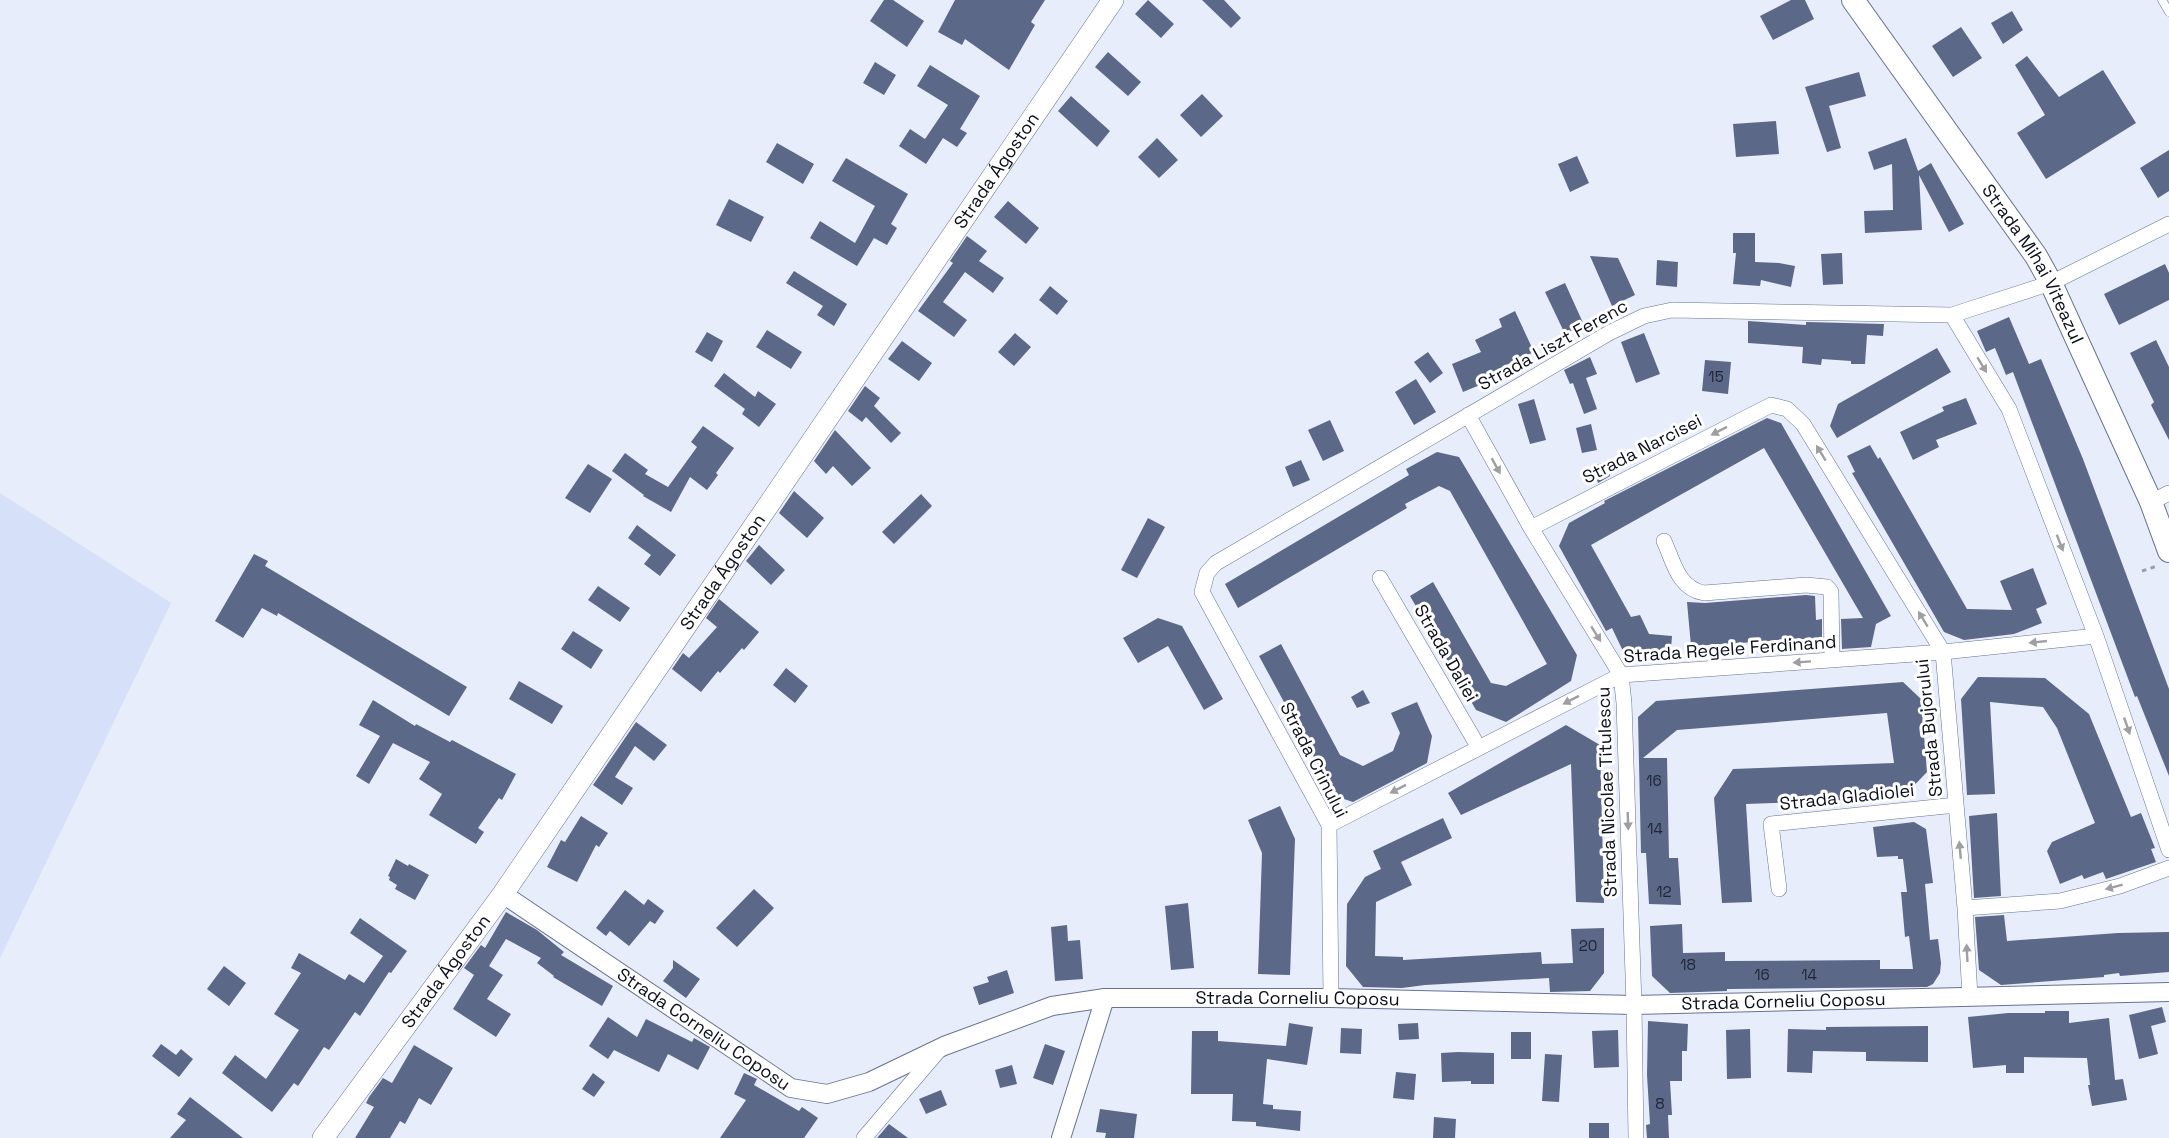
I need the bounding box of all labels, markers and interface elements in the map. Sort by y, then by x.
street label: Strada Ágoston [948,108,1044,233]
street label: Strada Mihai Viteazul [1977,179,2089,347]
street label: Strada Liszt Ferenc [1474,294,1632,395]
one-way arrow [1976,357,1987,373]
house number: 15 [1708,367,1724,386]
street label: Strada Narcisei [1578,409,1705,489]
one-way arrow [1710,427,1727,436]
one-way arrow [1816,445,1827,461]
one-way arrow [1491,458,1501,475]
street label: Strada Ágoston [675,509,770,634]
one-way arrow [2056,534,2065,552]
street label: Strada Daliei [1409,600,1484,706]
one-way arrow [1917,611,1928,627]
one-way arrow [1590,626,1601,642]
street label: Strada Regele Ferdinand [1623,630,1837,667]
one-way arrow [2028,638,2047,647]
one-way arrow [1792,657,1811,667]
street label: Strada Bujorului [1910,658,1947,798]
street label: Strada Nicolae Titulescu [1591,686,1622,898]
one-way arrow [1563,695,1580,705]
street label: Strada Crinului [1275,698,1354,822]
one-way arrow [2122,717,2132,735]
house number: 16 [1646,771,1662,790]
street label: Strada Gladiolei [1778,778,1916,815]
one-way arrow [1389,784,1407,794]
one-way arrow [1623,812,1633,831]
house number: 14 [1647,819,1663,838]
one-way arrow [1955,840,1965,859]
house number: 12 [1656,882,1672,901]
one-way arrow [2105,883,2123,892]
street label: Strada Ágoston [396,910,495,1033]
house number: 20 [1579,936,1597,955]
one-way arrow [1963,943,1972,962]
house number: 18 [1680,955,1696,974]
street label: Strada Corneliu Coposu [613,962,795,1095]
house number: 16 [1754,965,1770,984]
house number: 14 [1801,965,1817,984]
street label: Strada Corneliu Coposu [1196,986,1400,1011]
street label: Strada Corneliu Coposu [1681,987,1886,1015]
house number: 8 [1655,1094,1665,1113]

